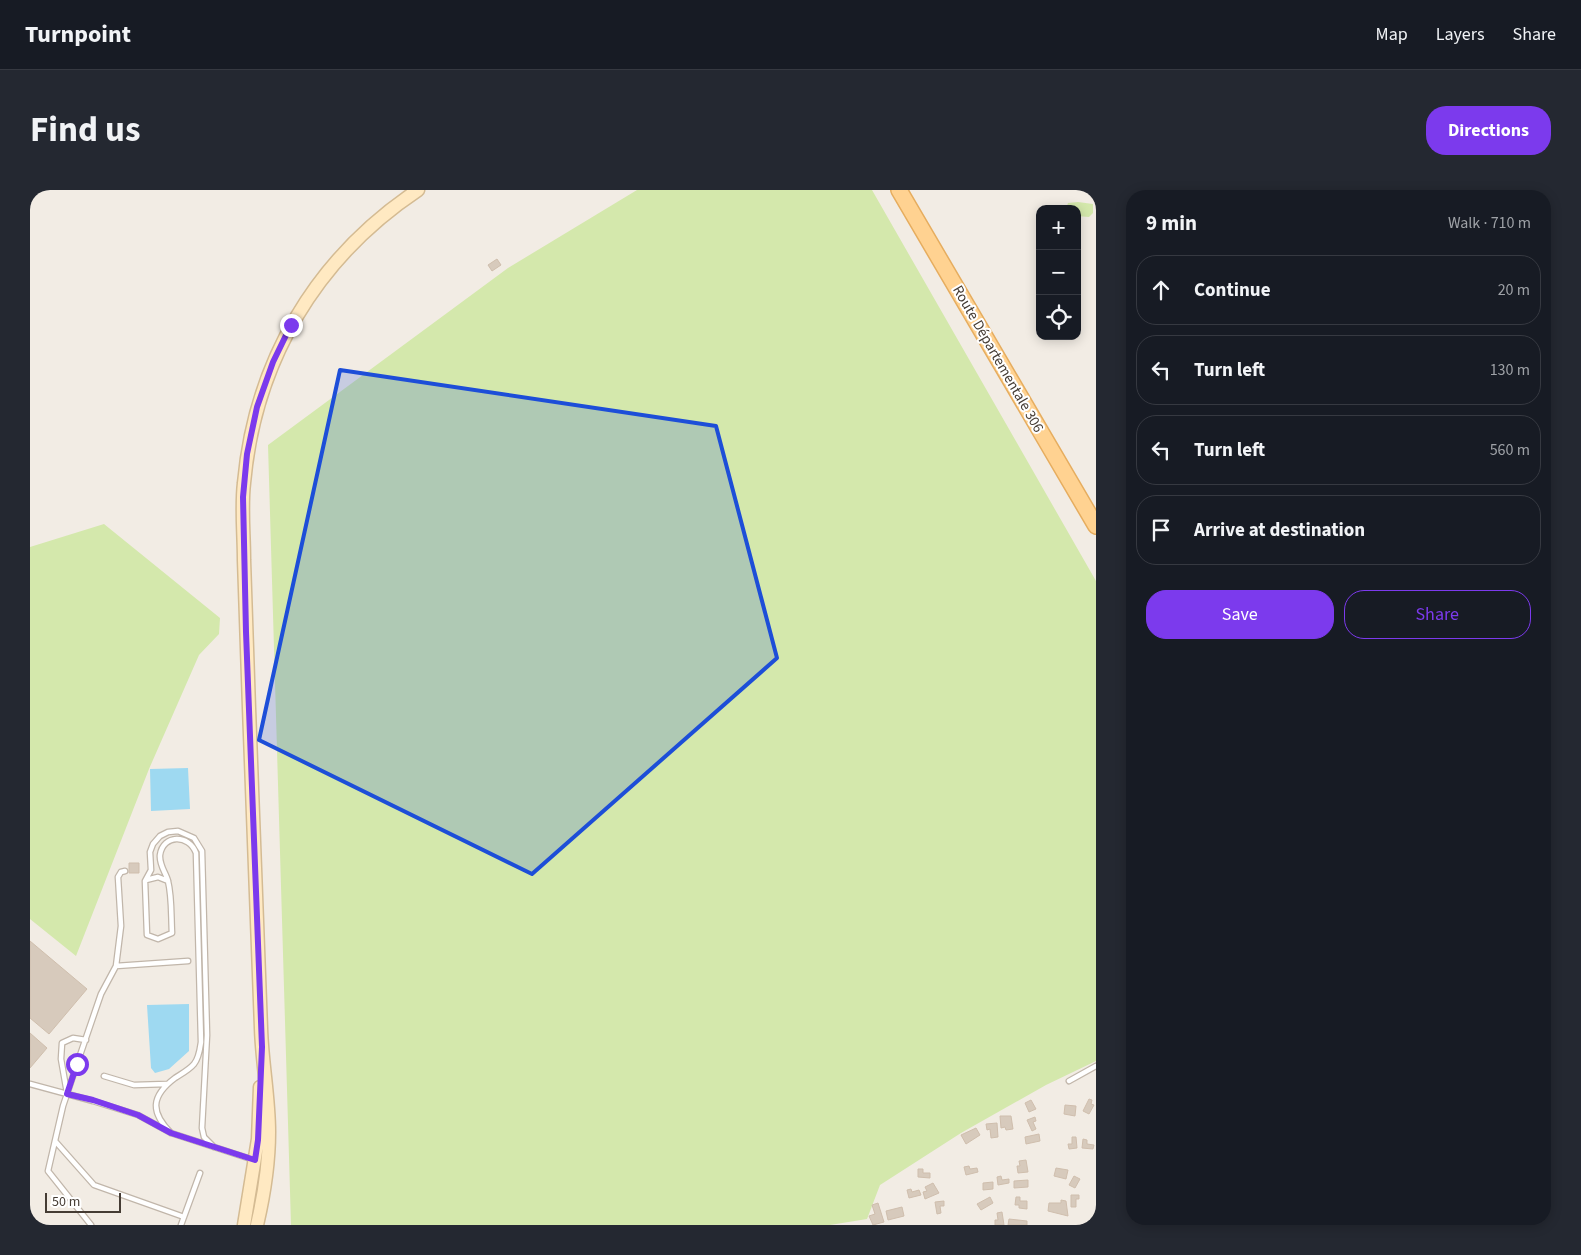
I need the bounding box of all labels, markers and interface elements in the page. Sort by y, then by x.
text: Turnpoint [25,17,131,52]
text: Map [1376,22,1408,47]
text: Layers [1436,22,1485,47]
text: Share [1513,22,1556,47]
text: Find us [30,105,140,155]
button: Directions [1426,106,1551,155]
map controls [1036,205,1081,340]
button: + [1036,205,1081,250]
text: 9 min [1146,208,1197,238]
text: Walk · 710 m [1448,212,1531,234]
button: − [1036,250,1081,295]
icon: ahead [1147,276,1175,304]
text: Continue [1194,277,1271,304]
text: 20 m [1498,279,1530,301]
street label: Route Départementale 306 [947,281,1049,437]
button: locate [1036,295,1081,340]
route end [280,314,303,337]
icon: left [1147,356,1175,384]
text: Turn left [1194,357,1265,384]
text: 130 m [1490,359,1530,381]
icon: left [1147,436,1175,464]
text: Turn left [1194,437,1265,464]
text: 560 m [1490,439,1530,461]
icon: arrive [1147,516,1175,544]
text: Arrive at destination [1194,517,1365,544]
button: Save [1146,590,1334,639]
button: Share [1344,590,1531,639]
route start [66,1053,89,1076]
scale bar [45,1190,121,1213]
text: 50 m [52,1192,80,1212]

